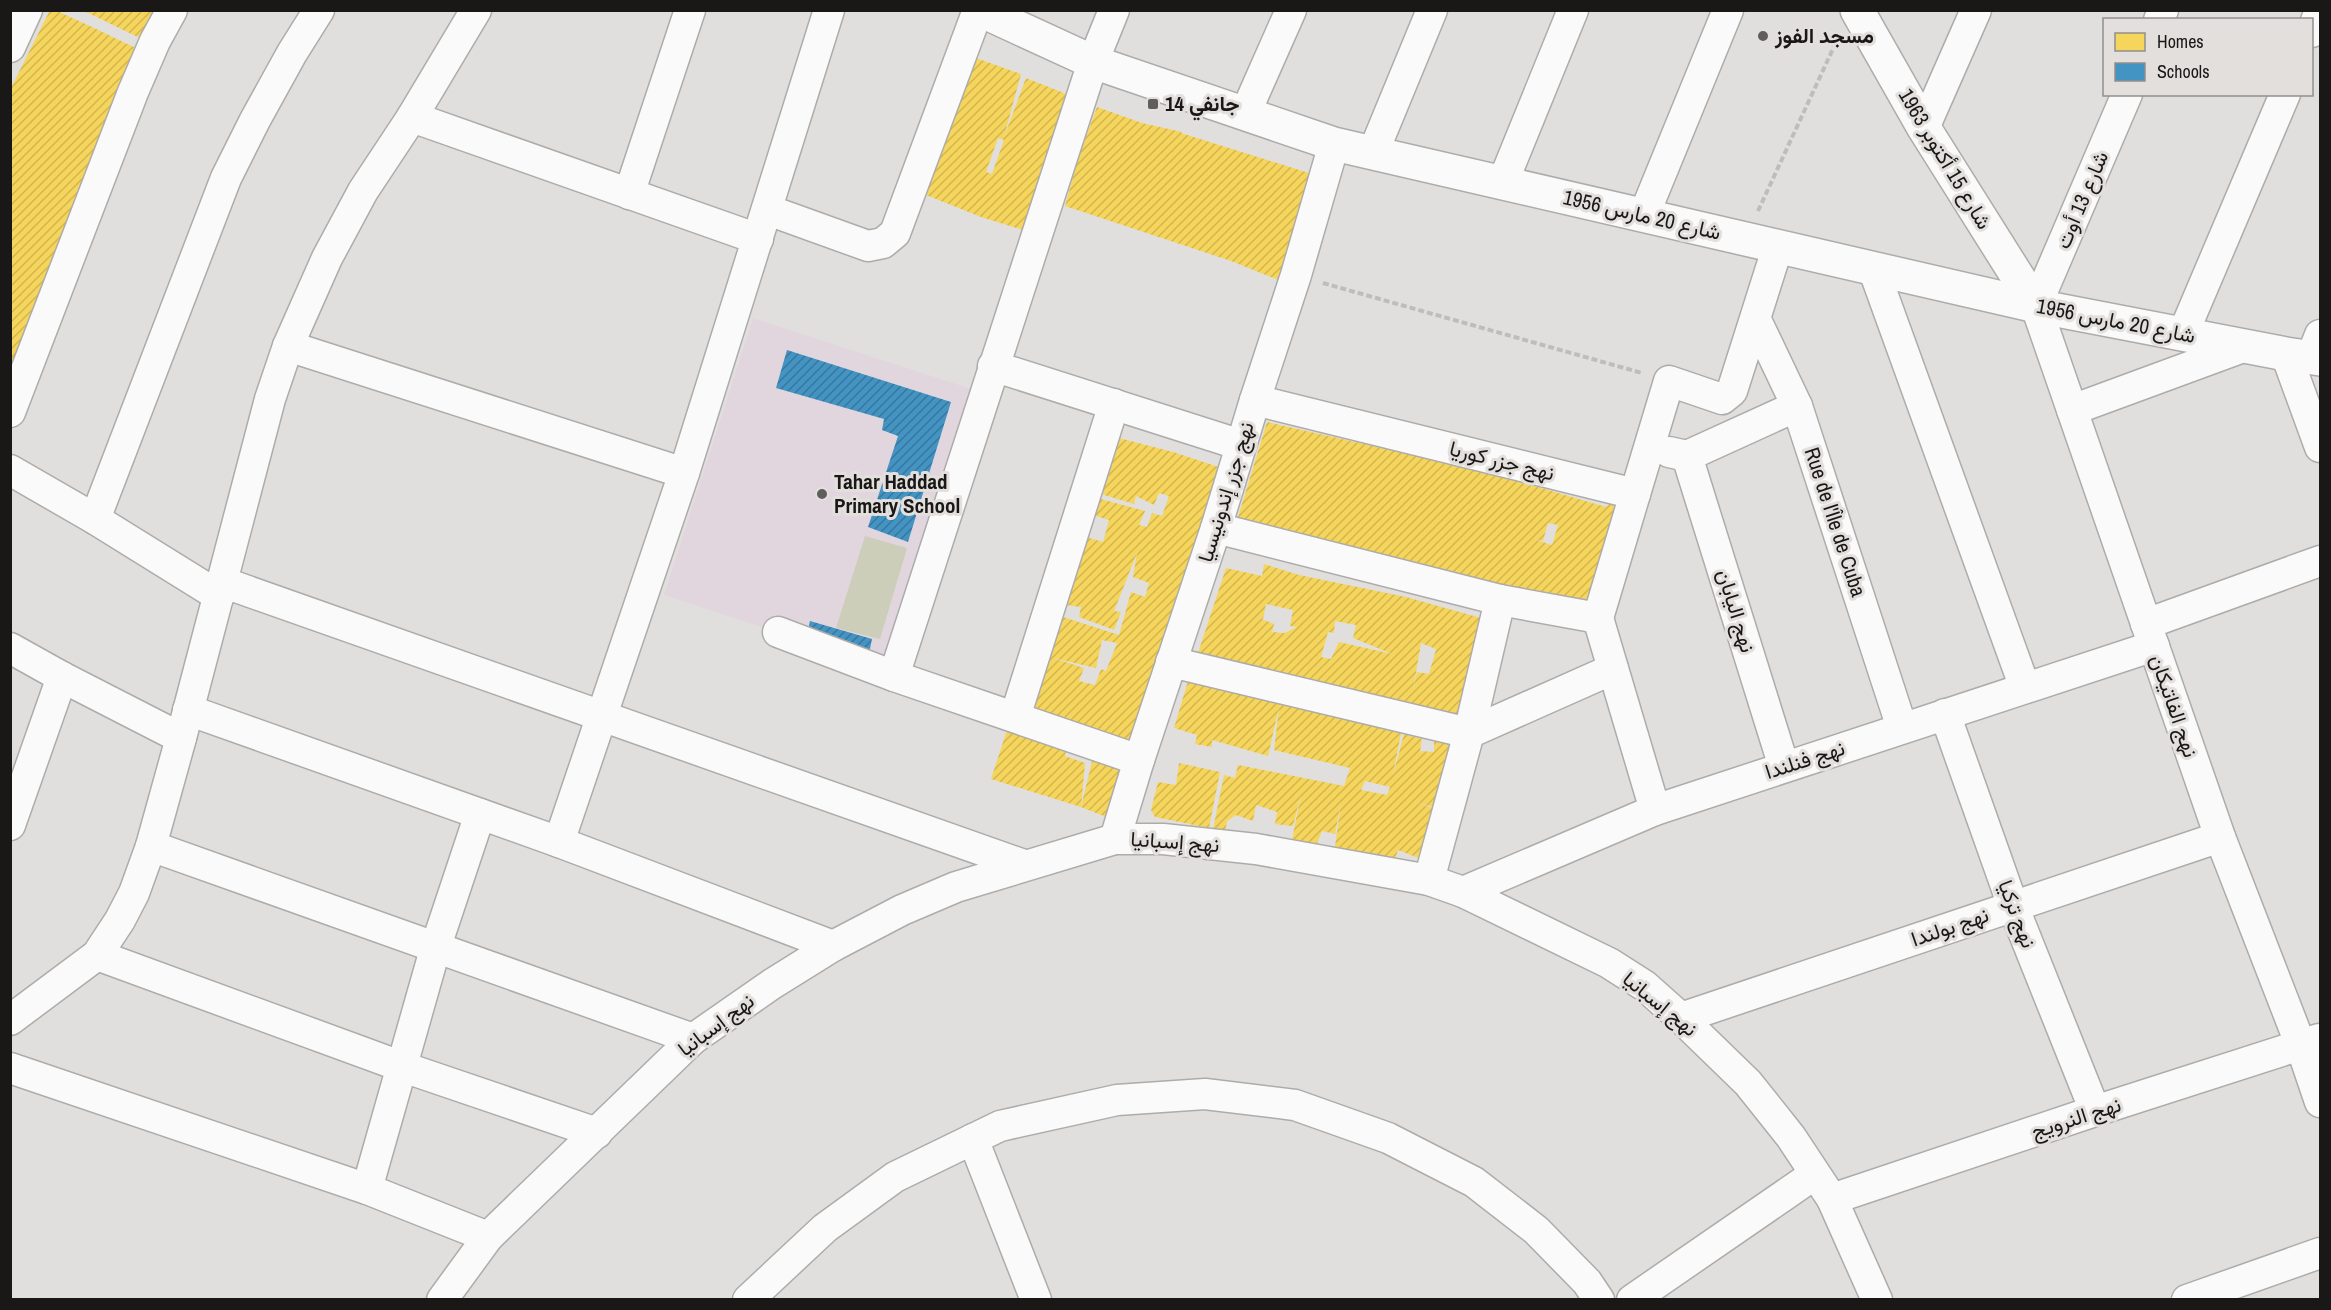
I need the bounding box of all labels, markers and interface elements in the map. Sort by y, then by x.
legend [2103,18,2313,96]
place label: مسجد الفوز [1774,21,1874,50]
marker: مسجد الفوز [1756,29,1770,43]
text: Homes [2157,29,2204,54]
text: Schools [2157,59,2210,84]
street label: شارع 15 أكتوبر 1963 [1892,83,1999,235]
place label: 14 جانفي [1165,89,1239,121]
marker: 14 جانفي [1146,97,1160,111]
street label: شارع 13 أوت [2048,146,2115,253]
street label: شارع 20 مارس 1956 [1560,182,1724,247]
street label: شارع 20 مارس 1956 [2034,291,2198,350]
street label: نهج جزر إندونيسيا [1190,418,1261,566]
street label: نهج جزر كوريا [1446,433,1558,488]
street label: Rue de l'Île de Cuba [1798,443,1873,601]
place label: Tahar Haddad Primary School [834,467,960,520]
marker: Tahar Haddad Primary School [815,487,829,501]
street label: نهج اليابان [1710,566,1763,656]
street label: نهج الفاتيكان [2143,651,2206,761]
street label: نهج فنلندا [1761,733,1848,786]
street label: نهج إسبانيا [1130,824,1220,859]
street label: نهج تركيا [1991,876,2044,952]
street label: نهج بولندا [1907,900,1993,953]
street label: نهج إسبانيا [1617,964,1704,1043]
street label: نهج إسبانيا [671,986,760,1063]
street label: نهج النرويج [2027,1089,2125,1146]

